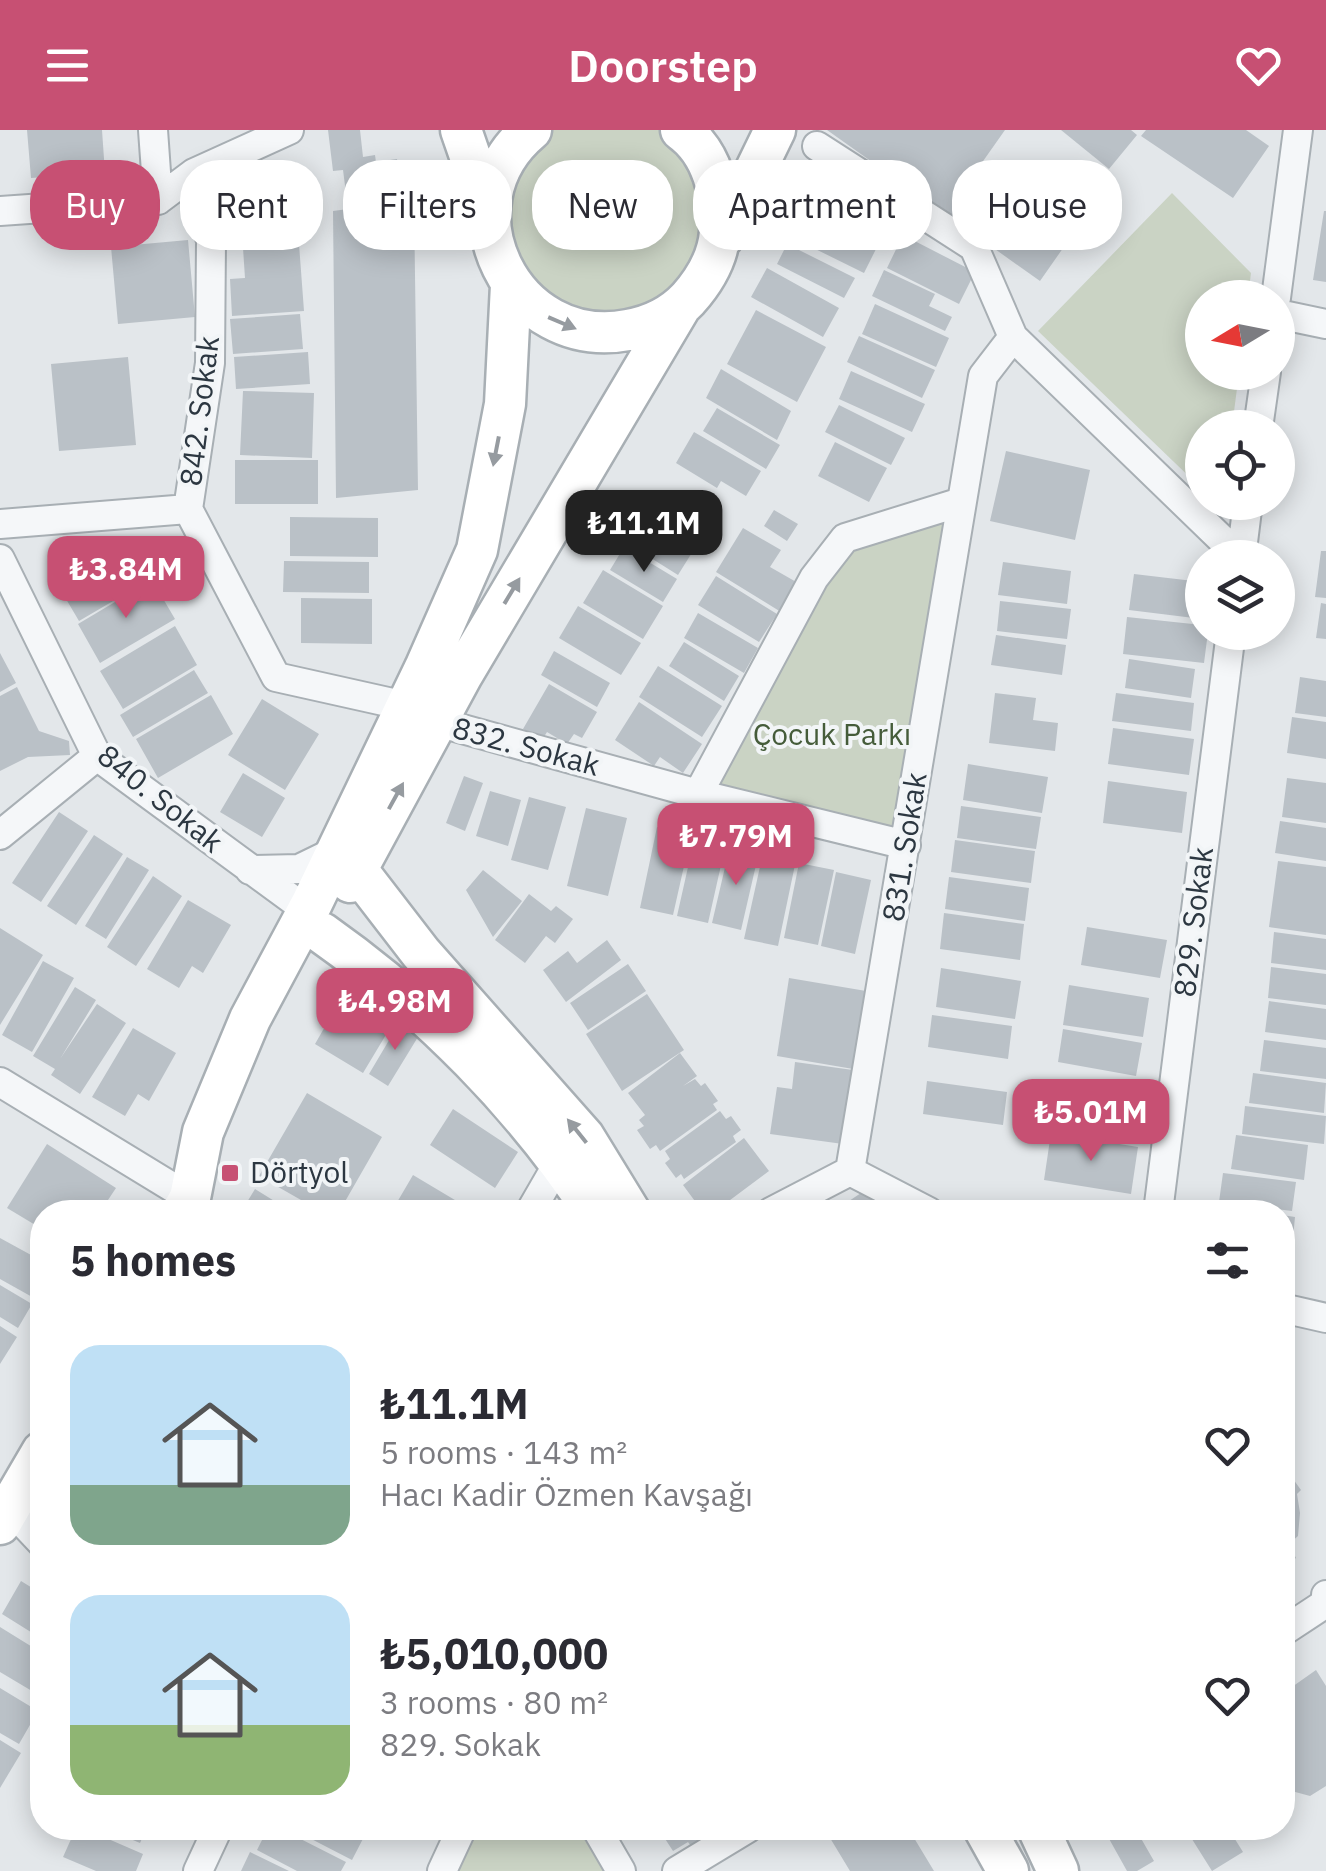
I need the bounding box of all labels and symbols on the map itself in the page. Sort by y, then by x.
north arrow [1185,280,1295,390]
one-way arrow [547,316,577,332]
street label: 842. Sokak [170,333,227,488]
one-way arrow [488,436,504,467]
pin: ₺11.1M [563,490,725,575]
pin: ₺3.84M [45,536,207,621]
one-way arrow [503,577,520,605]
street label: 832. Sokak [448,707,605,784]
park label: Çocuk Parkı [753,714,911,753]
street label: 840. Sokak [90,735,232,861]
street label: 831. Sokak [872,769,935,924]
one-way arrow [387,782,405,810]
pin: ₺7.79M [655,803,817,888]
street label: 829. Sokak [1164,844,1221,999]
pin: ₺4.98M [314,968,476,1053]
pin: ₺5.01M [1010,1079,1172,1164]
one-way arrow [567,1118,588,1143]
place label: Dörtyol [250,1152,348,1191]
marker: Dörtyol [219,1162,241,1184]

